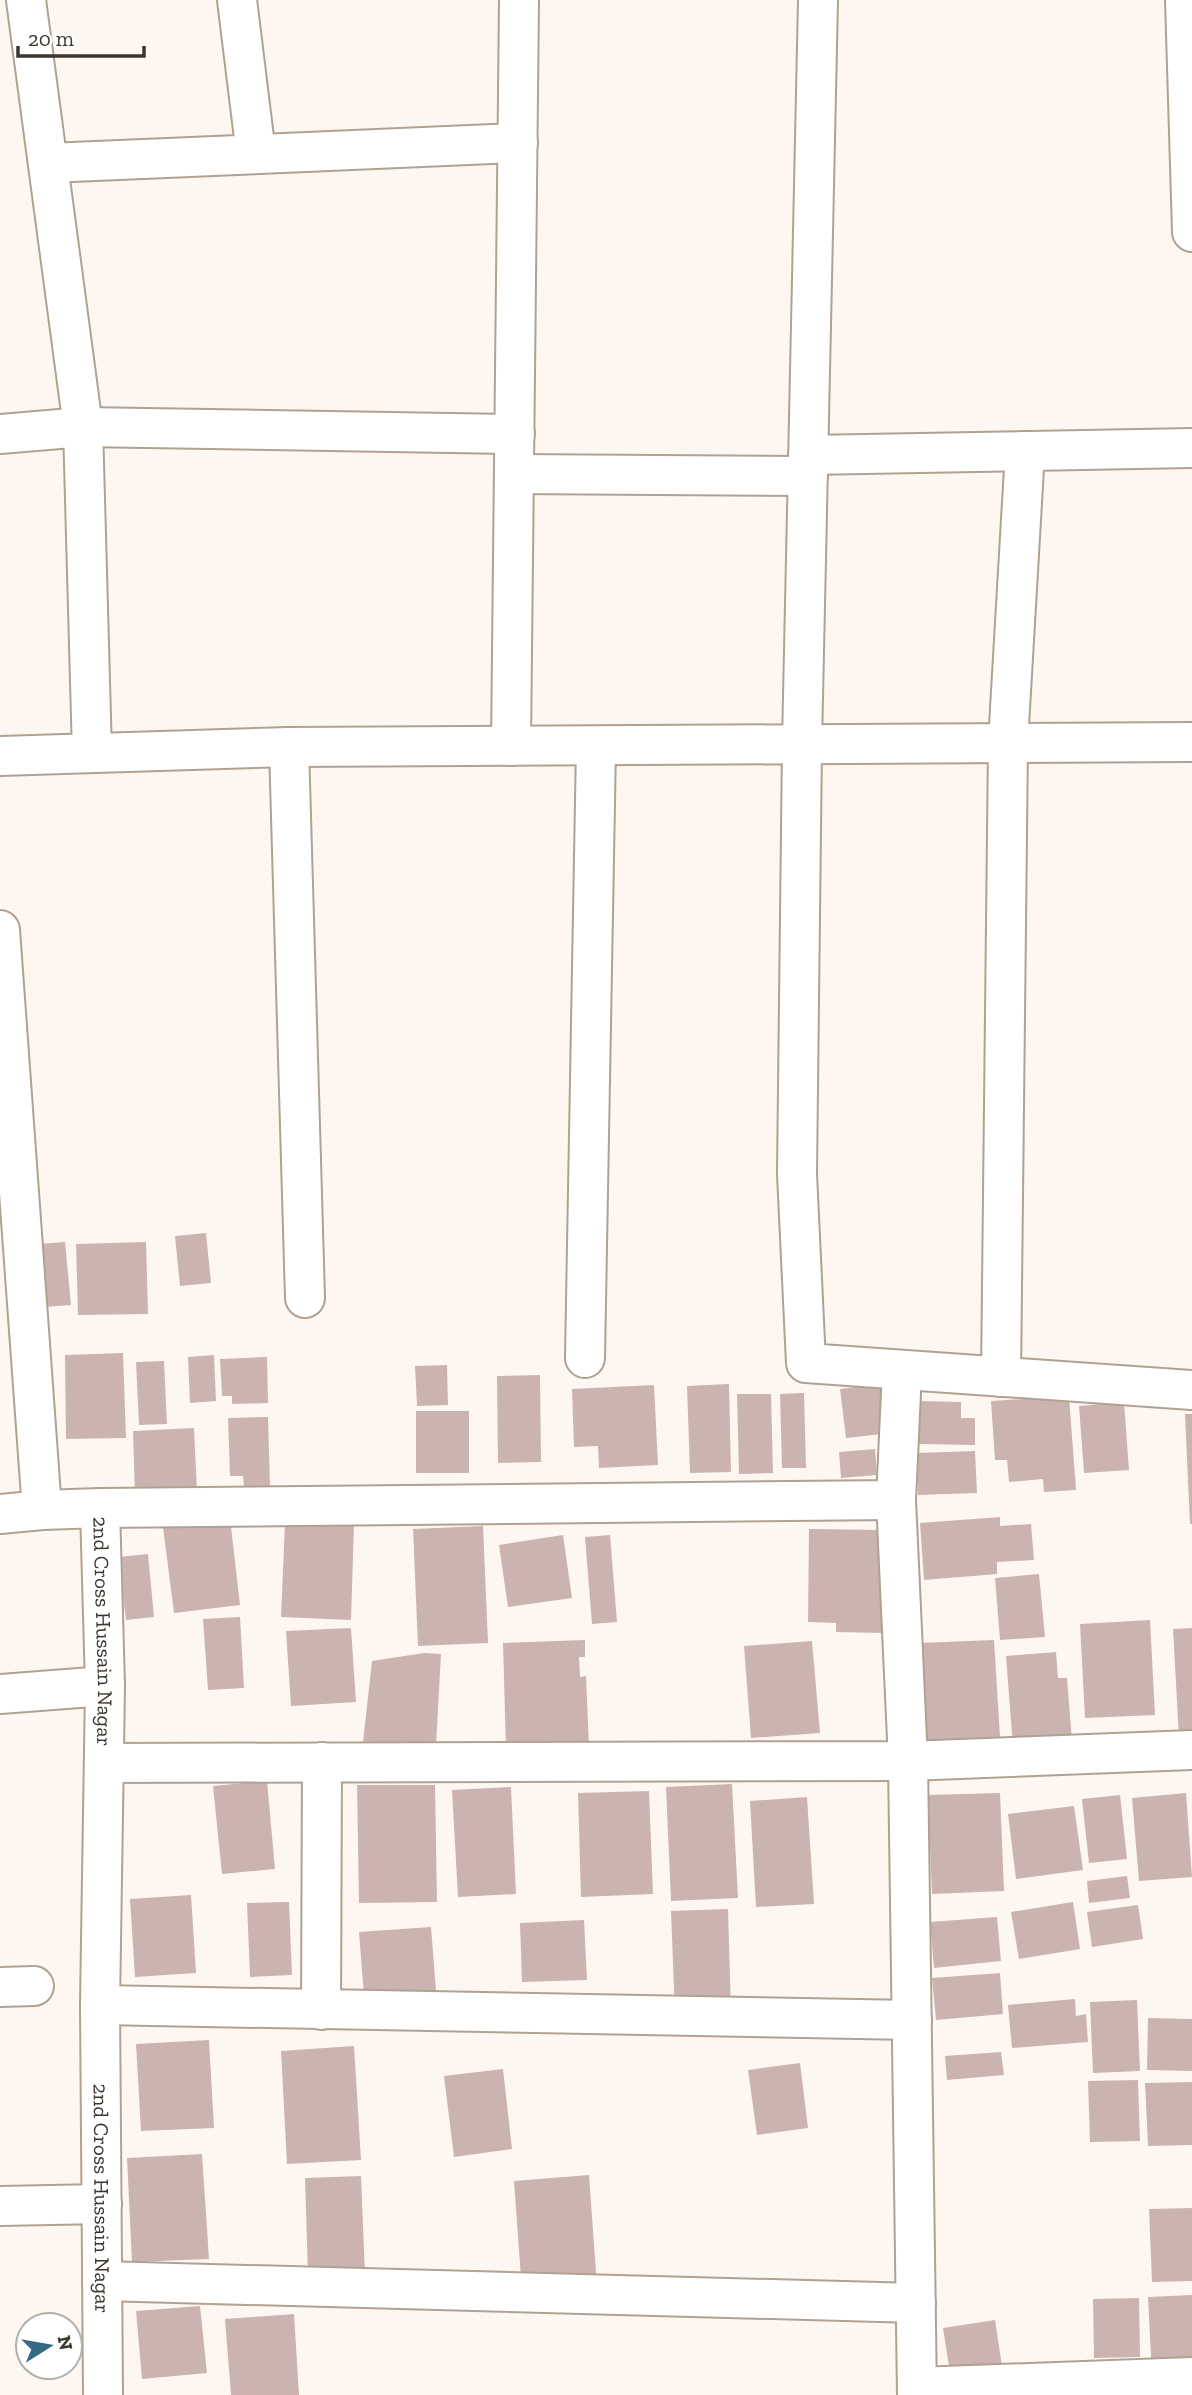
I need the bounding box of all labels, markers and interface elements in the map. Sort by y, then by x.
scale bar [18,14,144,58]
text: 20 m [28,26,74,51]
street label: 2nd Cross Hussain Nagar [88,1516,118,1746]
street label: 2nd Cross Hussain Nagar [89,2083,115,2313]
north arrow [14,2311,84,2381]
text: N [53,2334,78,2352]

